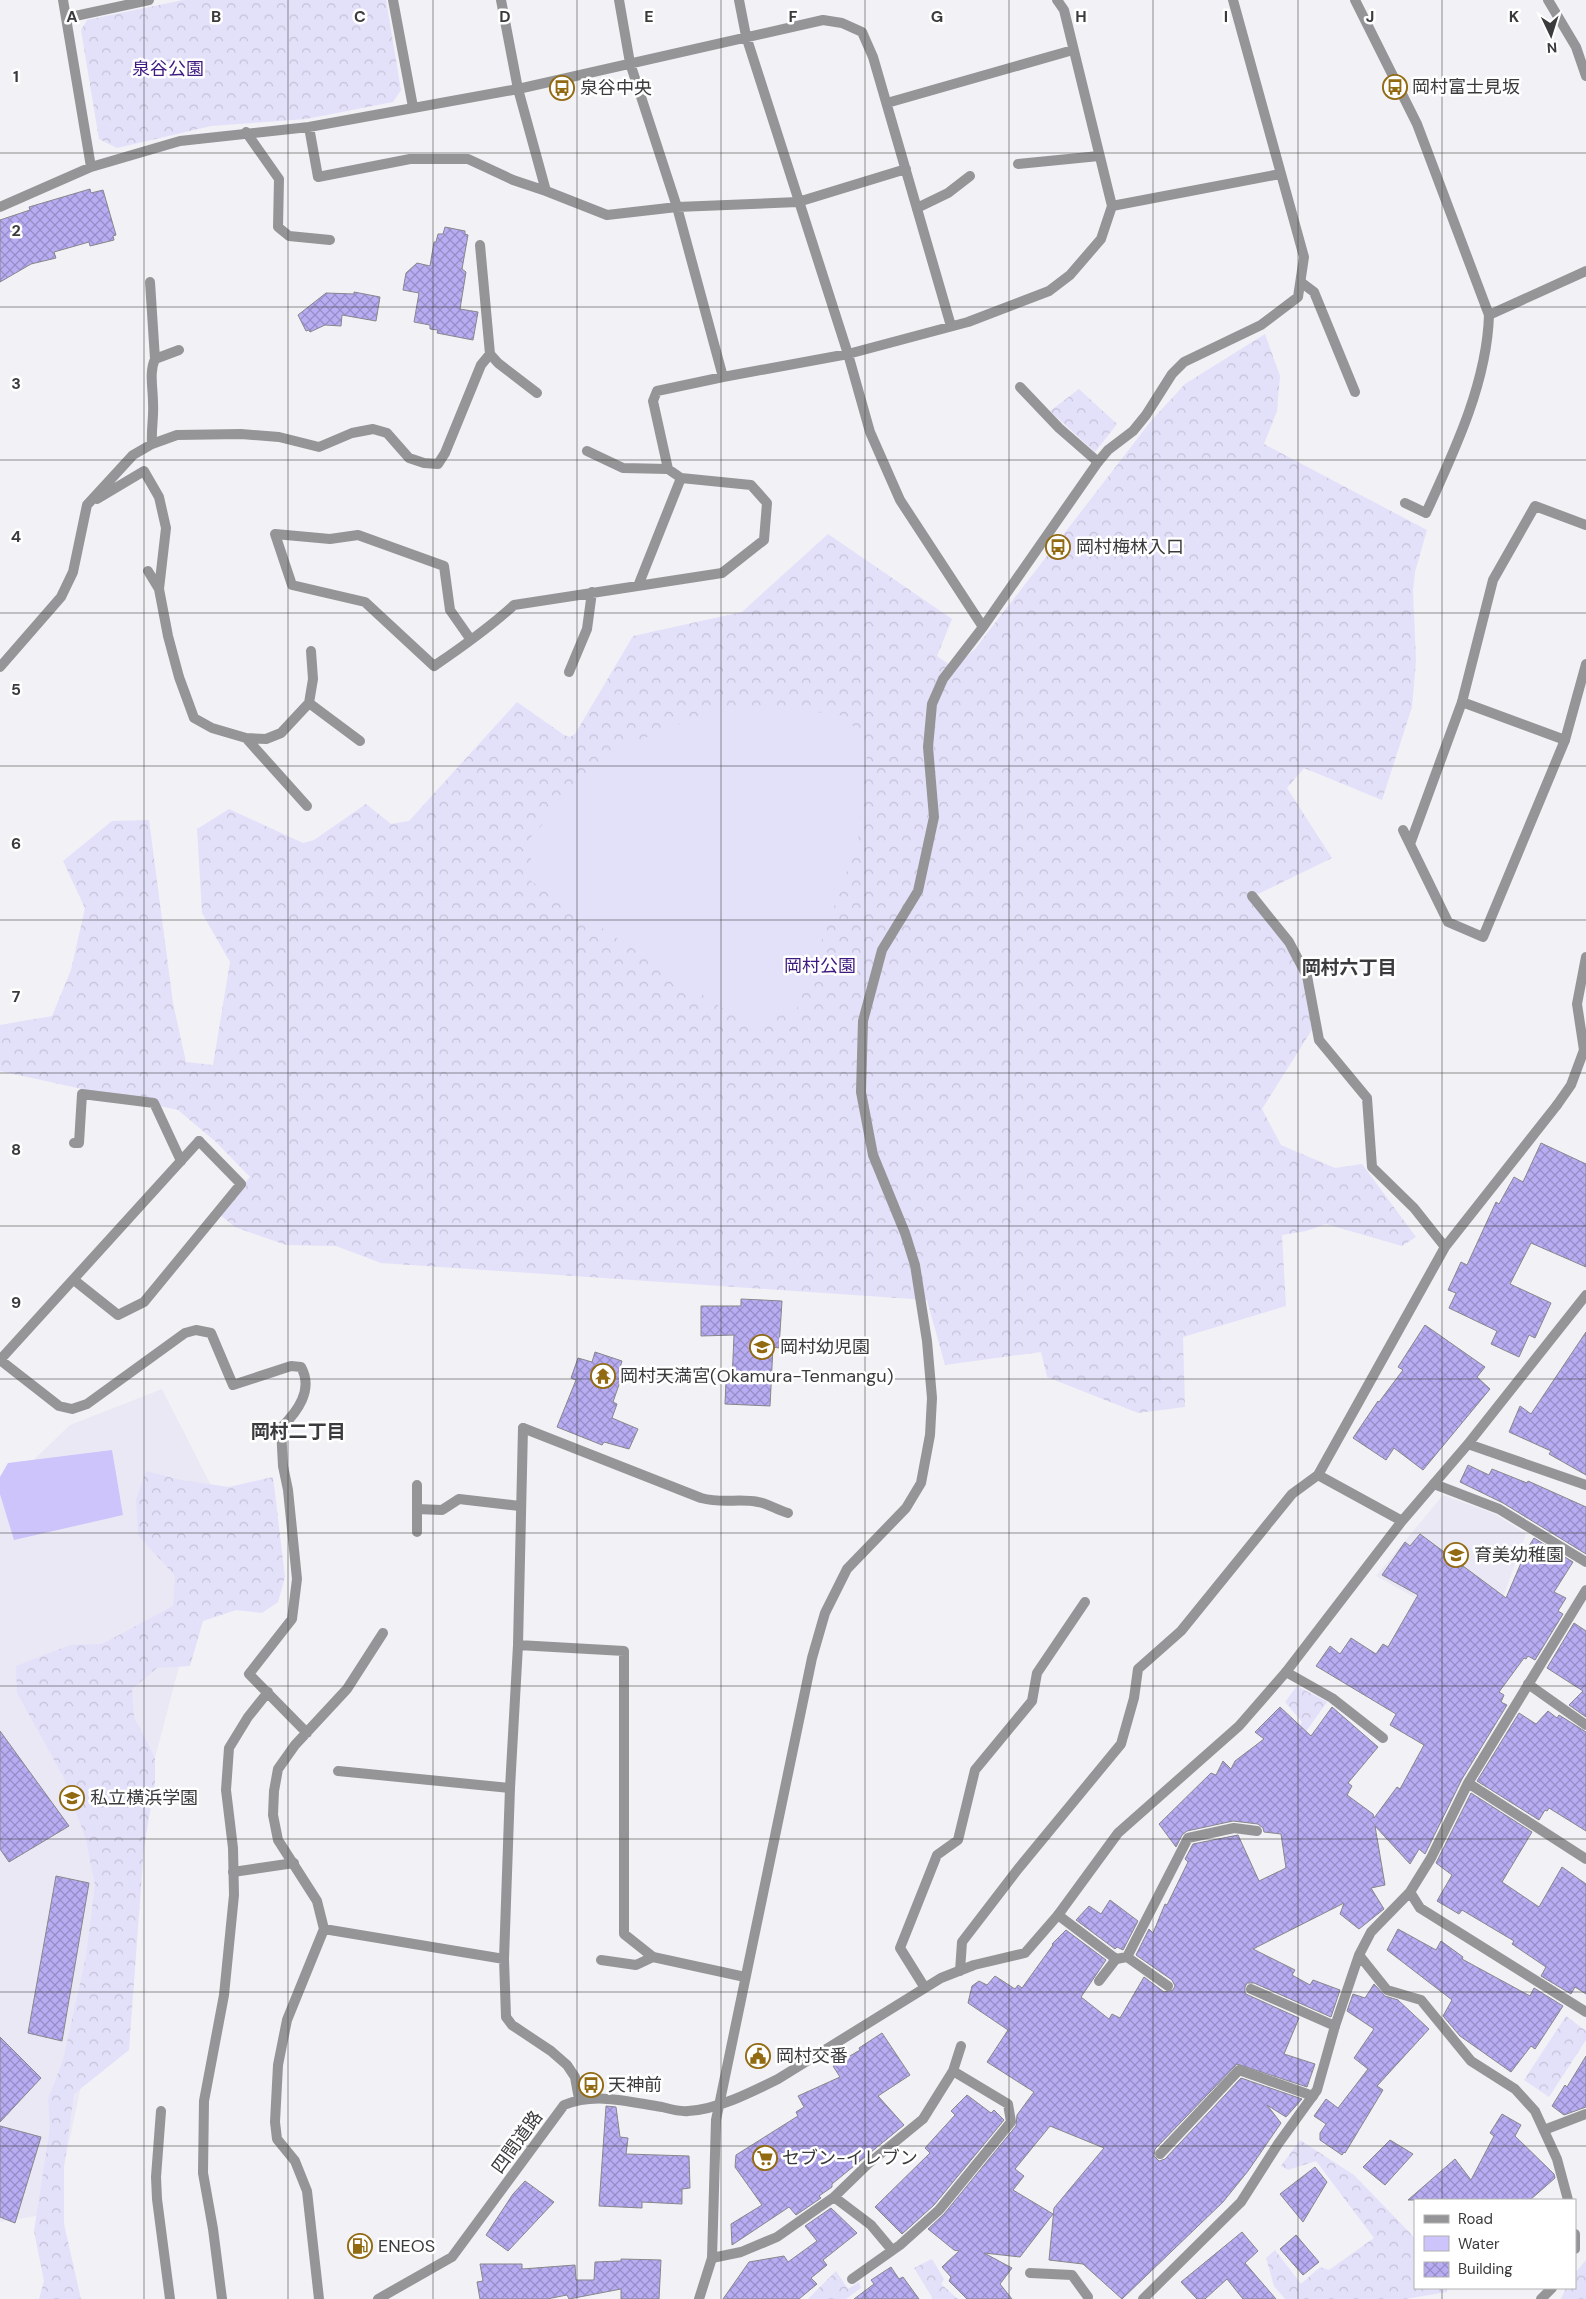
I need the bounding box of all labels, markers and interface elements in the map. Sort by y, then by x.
text: A [66,6,78,27]
text: B [211,6,221,27]
text: C [354,6,366,27]
text: D [499,6,511,27]
text: E [644,6,654,27]
text: F [789,6,798,27]
text: G [931,6,943,27]
text: H [1075,6,1087,27]
text: I [1224,6,1228,27]
text: J [1366,6,1374,27]
text: K [1509,6,1520,27]
north arrow [1526,10,1576,60]
text: N [1546,39,1558,57]
park label: 泉谷公園 [132,57,204,81]
text: 1 [13,66,19,87]
bus stop icon: 岡村富士見坂 [1382,74,1408,100]
bus stop icon: 泉谷中央 [549,75,575,101]
place label: 岡村富士見坂 [1412,75,1520,99]
place label: 泉谷中央 [580,76,652,100]
text: 2 [11,220,21,241]
text: 3 [11,373,21,394]
text: 4 [11,526,21,547]
bus stop icon: 岡村梅林入口 [1045,534,1071,560]
place label: 岡村梅林入口 [1076,535,1184,559]
text: 5 [11,679,21,700]
text: 6 [11,833,21,854]
park label: 岡村公園 [784,954,856,978]
district label: 岡村六丁目 [1301,955,1397,980]
text: 7 [12,986,21,1007]
text: 8 [11,1139,21,1160]
text: 9 [11,1292,21,1313]
school or university icon: 岡村幼児園 [749,1334,775,1360]
place label: 岡村幼児園 [780,1335,870,1359]
temple icon: 岡村天満宮(Okamura-Tenmangu) [590,1363,616,1389]
place label: 岡村天満宮(Okamura-Tenmangu) [620,1364,893,1388]
district label: 岡村二丁目 [250,1419,346,1444]
school or university icon: 育美幼稚園 [1443,1542,1469,1568]
place label: 育美幼稚園 [1474,1543,1564,1567]
school or university icon: 私立横浜学園 [59,1785,85,1811]
place label: 私立横浜学園 [90,1786,198,1810]
public building icon: 岡村交番 [745,2043,771,2069]
place label: 岡村交番 [776,2044,848,2068]
bus stop icon: 天神前 [578,2072,604,2098]
place label: 天神前 [608,2073,662,2097]
street label: 四間道路 [486,2106,548,2178]
supermarket icon: セブン-イレブン [752,2145,778,2171]
place label: セブン-イレブン [782,2146,918,2170]
legend [1414,2199,1576,2289]
text: Road [1458,2209,1493,2229]
fuel station icon: ENEOS [347,2233,373,2259]
place label: ENEOS [378,2234,435,2258]
text: Water [1458,2234,1500,2254]
text: Building [1458,2259,1513,2279]

